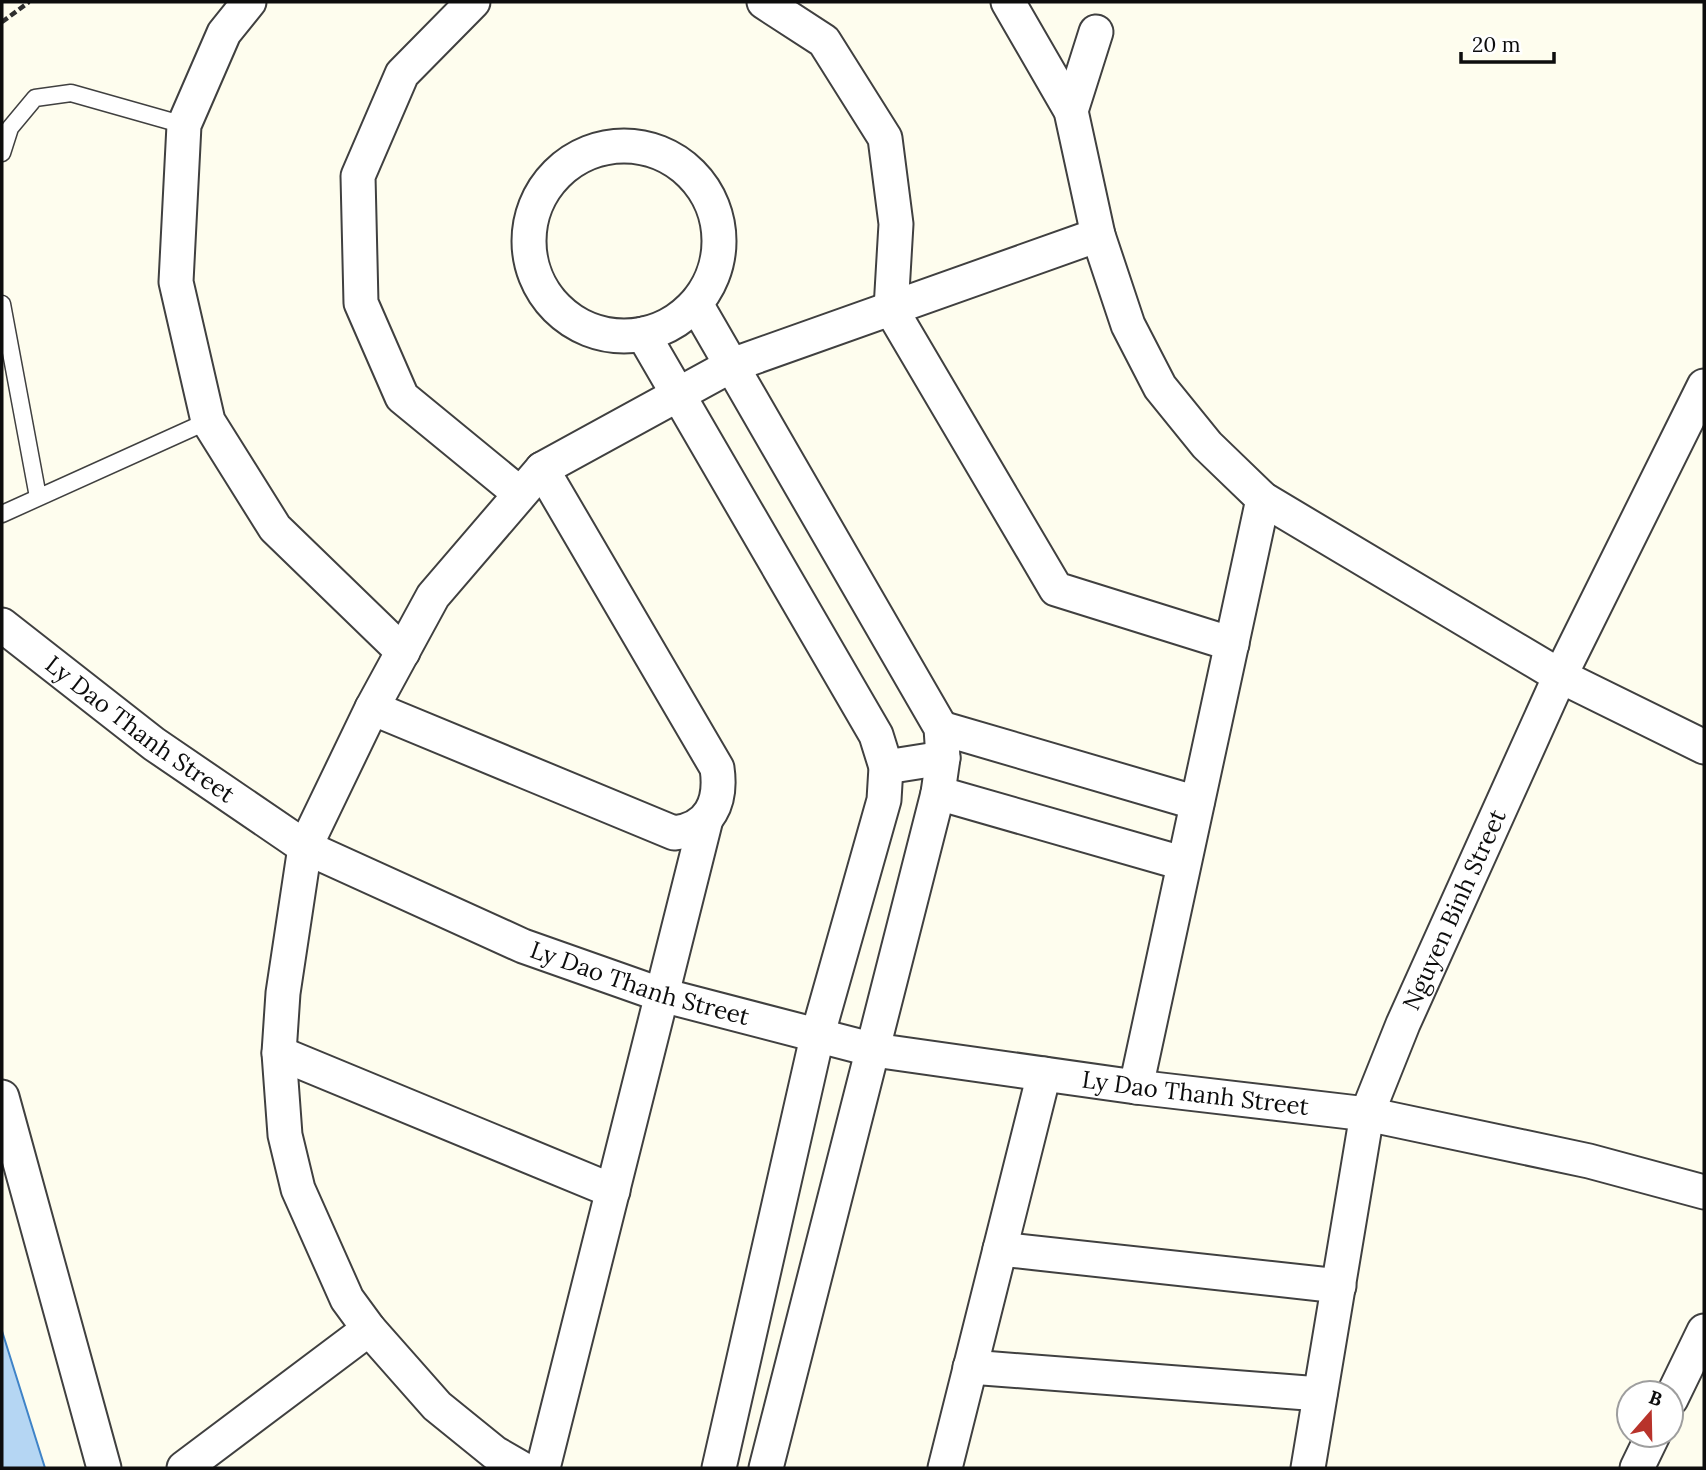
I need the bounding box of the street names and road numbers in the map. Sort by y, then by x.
street label: Ly Dao Thanh Street [39,649,241,810]
street label: Nguyen Binh Street [1395,804,1513,1015]
street label: Ly Dao Thanh Street [526,934,753,1032]
street label: Ly Dao Thanh Street [1080,1064,1311,1122]

